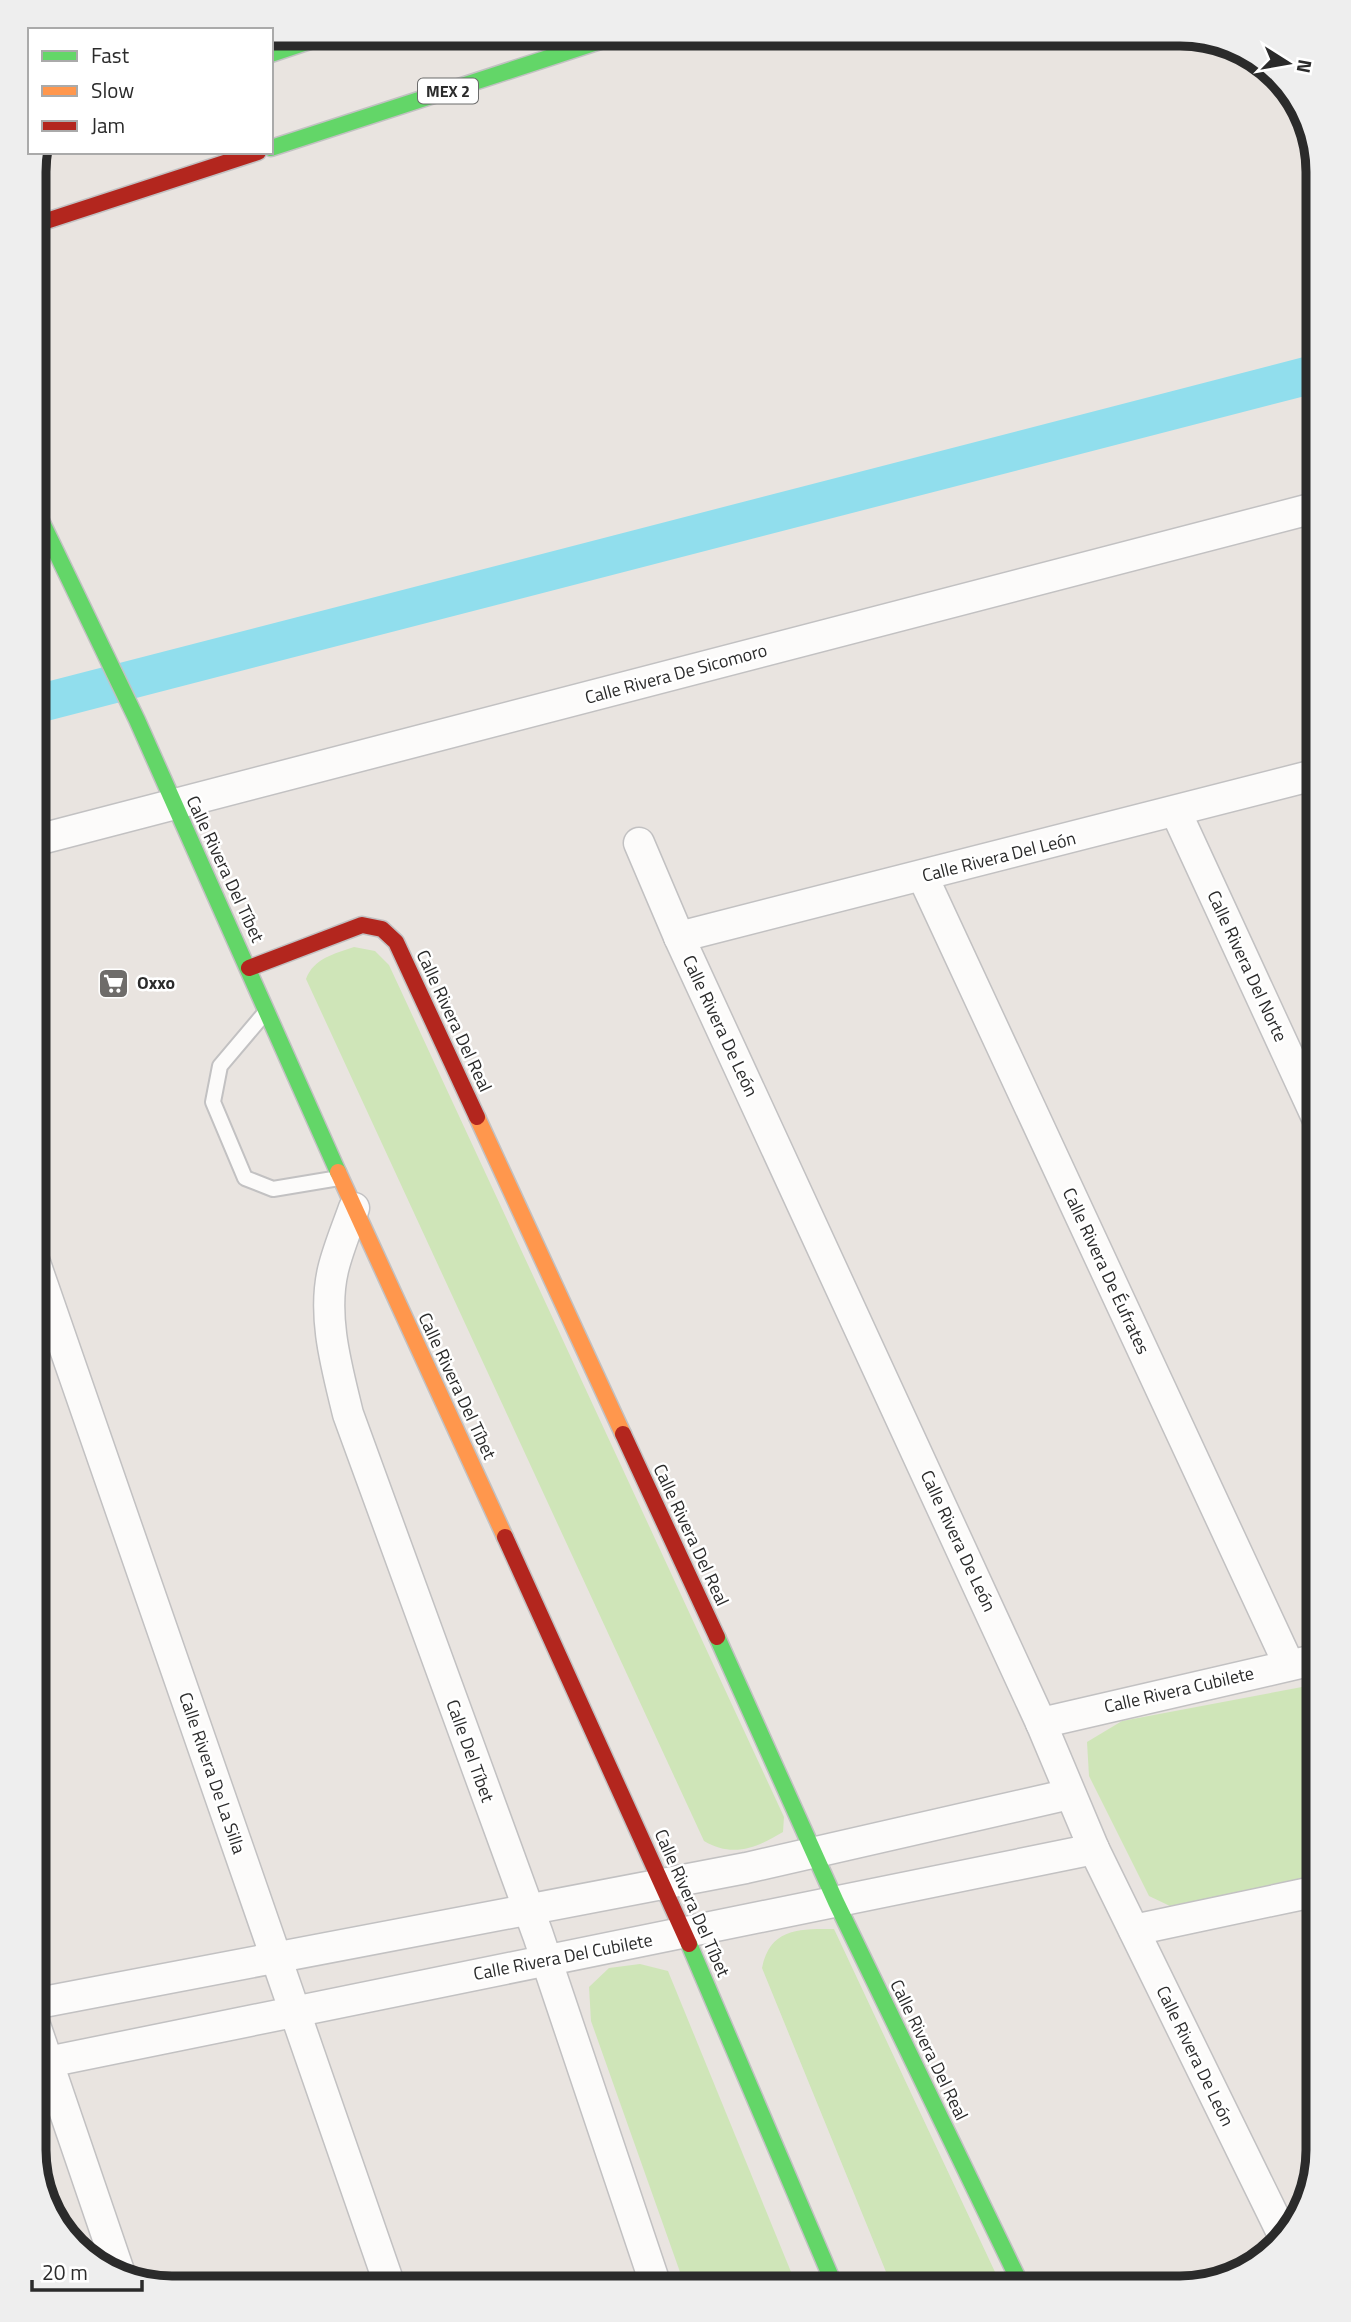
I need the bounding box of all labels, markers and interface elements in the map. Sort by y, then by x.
legend [28,28,273,154]
north arrow [1253,28,1323,98]
text: Fast [91,39,130,71]
text: N [1290,57,1321,76]
text: Slow [91,74,134,106]
road number: MEX 2 [418,78,478,104]
text: Jam [91,109,125,141]
street label: Calle Rivera De Sicomoro [582,636,770,711]
street label: Calle Rivera Del Tíbet [180,791,272,947]
street label: Calle Rivera Del León [919,824,1079,889]
street label: Calle Rivera Del Norte [1201,886,1294,1046]
street label: Calle Rivera Del Real [410,945,499,1096]
street label: Calle Rivera De León [676,951,765,1101]
supermarket icon: Oxxo [97,966,131,1000]
place label: Oxxo [137,969,175,996]
street label: Calle Rivera De Éufrates [1056,1183,1157,1359]
street label: Calle Rivera Del Tíbet [412,1308,504,1464]
street label: Calle Rivera Del Real [647,1459,736,1610]
street label: Calle Rivera De León [914,1466,1003,1616]
street label: Calle Rivera Cubilete [1101,1659,1257,1720]
street label: Calle Rivera De La Silla [172,1688,253,1857]
street label: Calle Del Tíbet [439,1696,502,1807]
street label: Calle Rivera Del Tíbet [648,1825,737,1982]
street label: Calle Rivera Del Cubilete [471,1926,655,1987]
street label: Calle Rivera Del Real [884,1975,975,2125]
street label: Calle Rivera De León [1150,1981,1241,2131]
scale bar [32,2248,142,2292]
text: 20 m [42,2256,88,2288]

